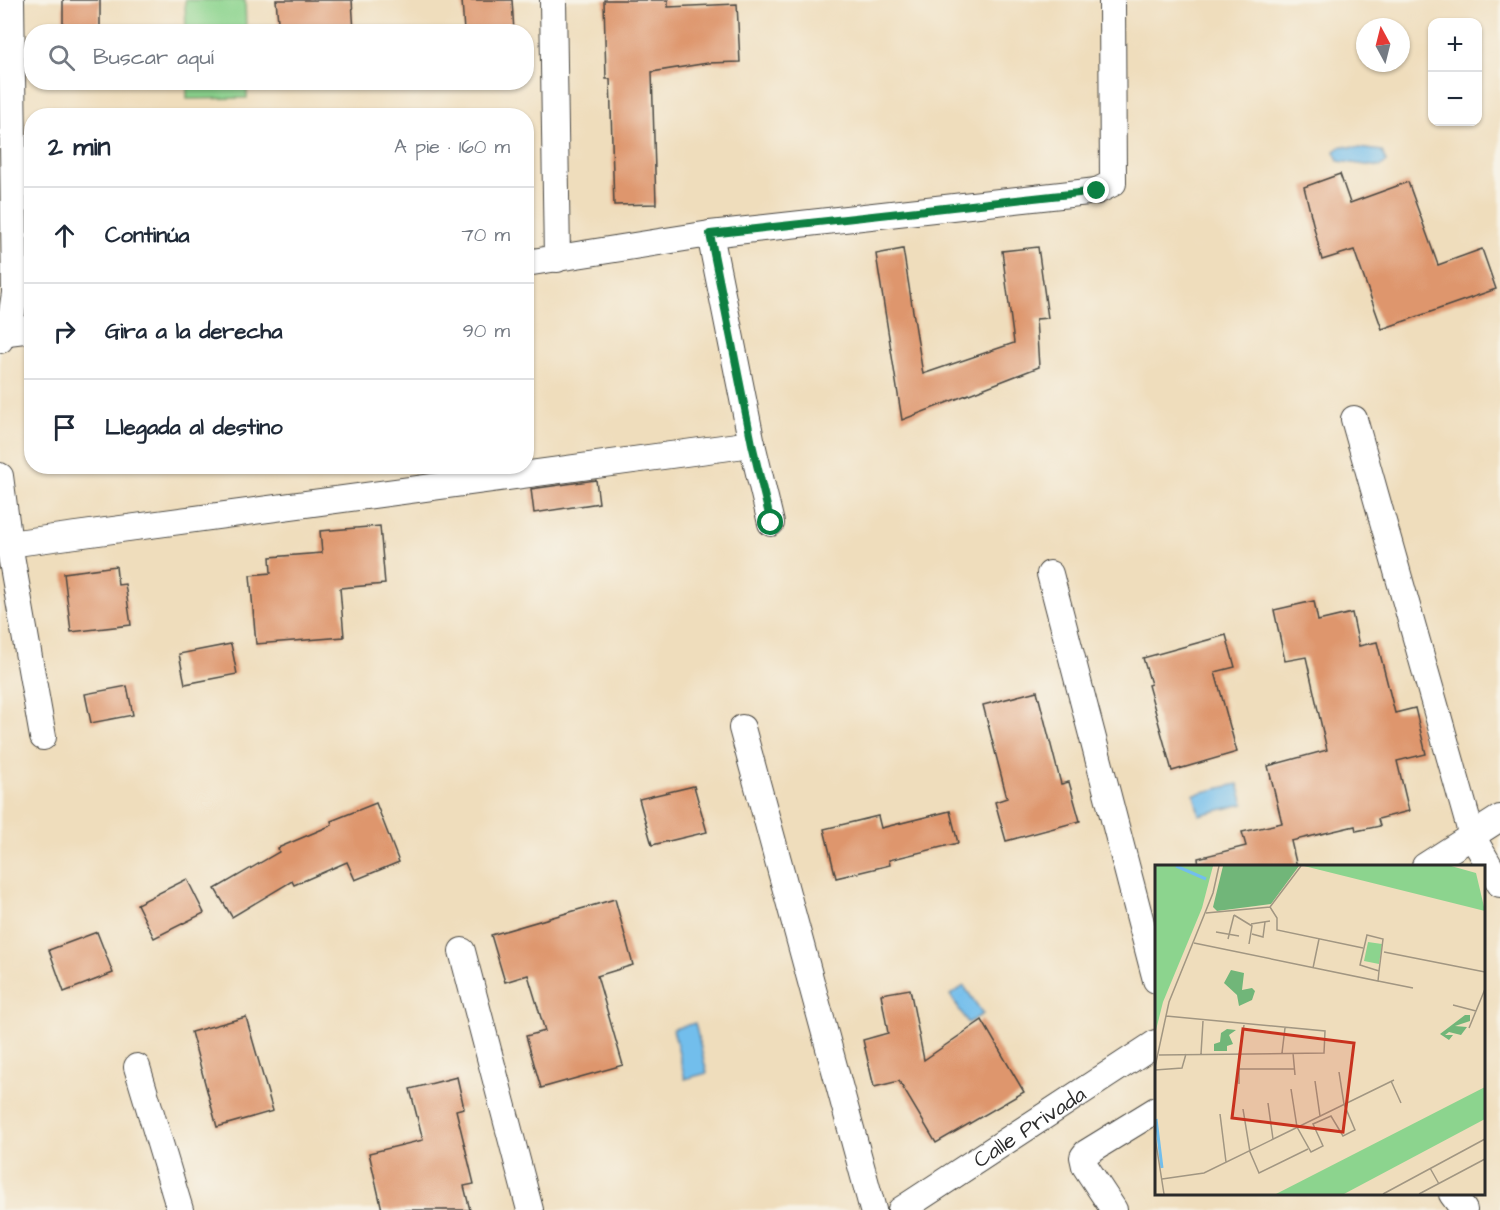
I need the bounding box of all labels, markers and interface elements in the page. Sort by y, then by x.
north arrow [1356,18,1410,72]
map controls [1428,18,1482,126]
button: + [1428,18,1482,72]
search box [24,24,534,90]
icon: search [45,41,78,74]
text: Buscar aquí [93,42,214,73]
button: − [1428,72,1482,126]
text: 2 min [48,129,110,165]
text: A pie · 160 m [394,133,510,161]
route end [1083,177,1109,203]
icon: ahead [48,219,81,252]
text: Continúa [105,220,190,251]
text: 70 m [462,221,510,249]
icon: right [48,315,81,348]
text: Gira a la derecha [105,316,282,347]
text: 90 m [462,317,510,345]
icon: arrive [48,411,81,444]
text: Llegada al destino [105,412,283,443]
route start [757,509,783,535]
inset map [1155,865,1485,1195]
street label: Calle Privada [967,1079,1092,1176]

